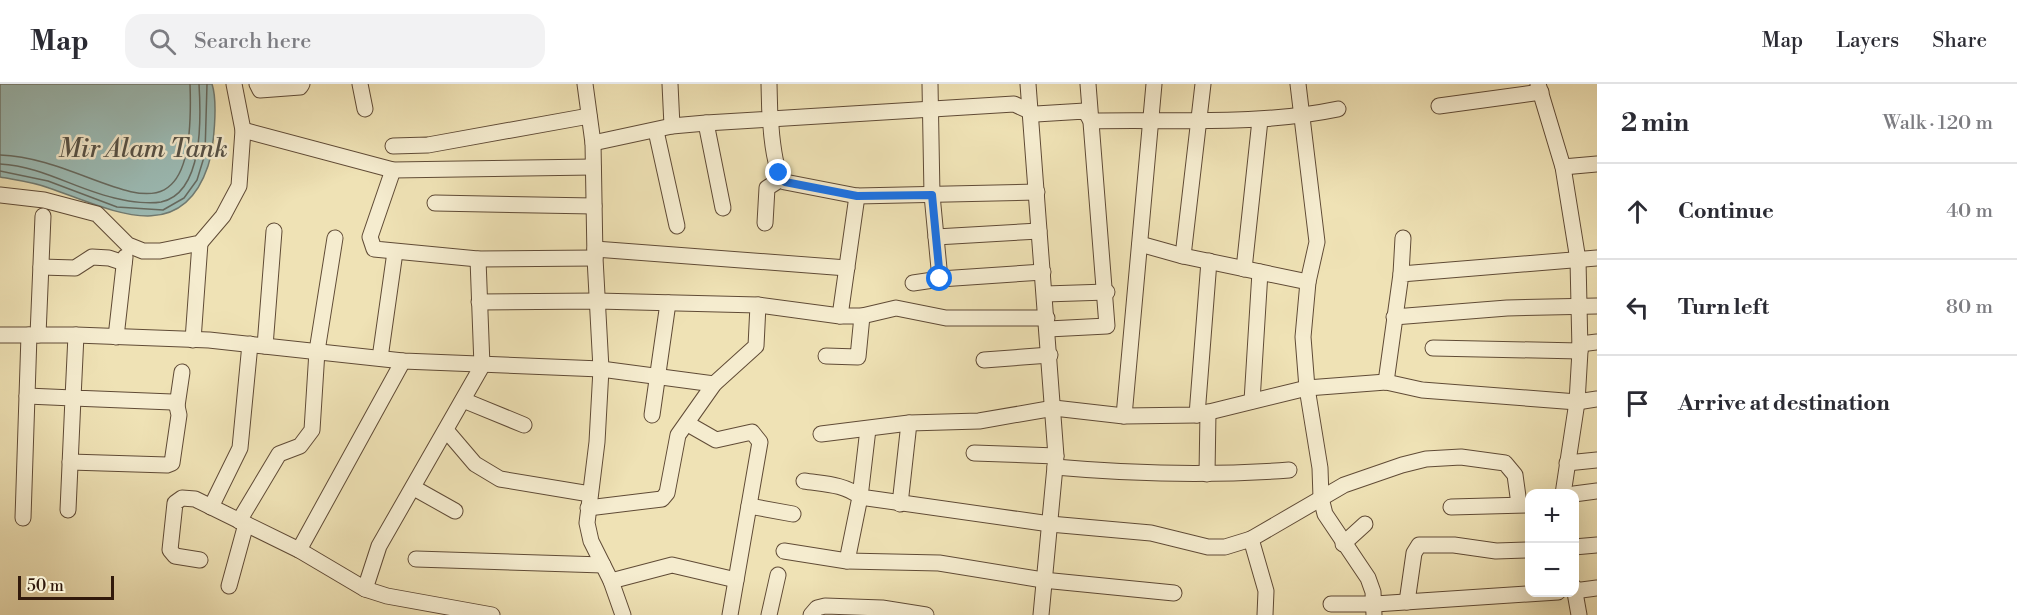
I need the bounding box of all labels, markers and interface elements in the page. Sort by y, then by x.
search box [125,14,545,68]
text: Map [30,24,89,59]
icon: search [146,25,179,58]
text: Search here [194,28,311,55]
text: Map [1762,28,1803,54]
text: Layers [1836,28,1899,54]
text: Share [1932,28,1987,54]
text: 2 min [1621,107,1689,139]
text: Walk · 120 m [1883,111,1993,136]
water label: Mir Alam Tank [58,133,228,165]
route end [765,159,791,185]
icon: ahead [1621,195,1654,228]
text: Continue [1678,198,1774,225]
text: 40 m [1946,199,1993,224]
route start [926,265,952,291]
icon: left [1621,291,1654,324]
text: Turn left [1678,294,1769,321]
text: 80 m [1946,295,1993,320]
icon: arrive [1621,387,1654,420]
text: Arrive at destination [1678,390,1890,417]
map controls [1525,489,1579,597]
button: + [1525,489,1579,543]
button: − [1525,543,1579,597]
scale bar [18,573,114,600]
text: 50 m [27,576,64,596]

